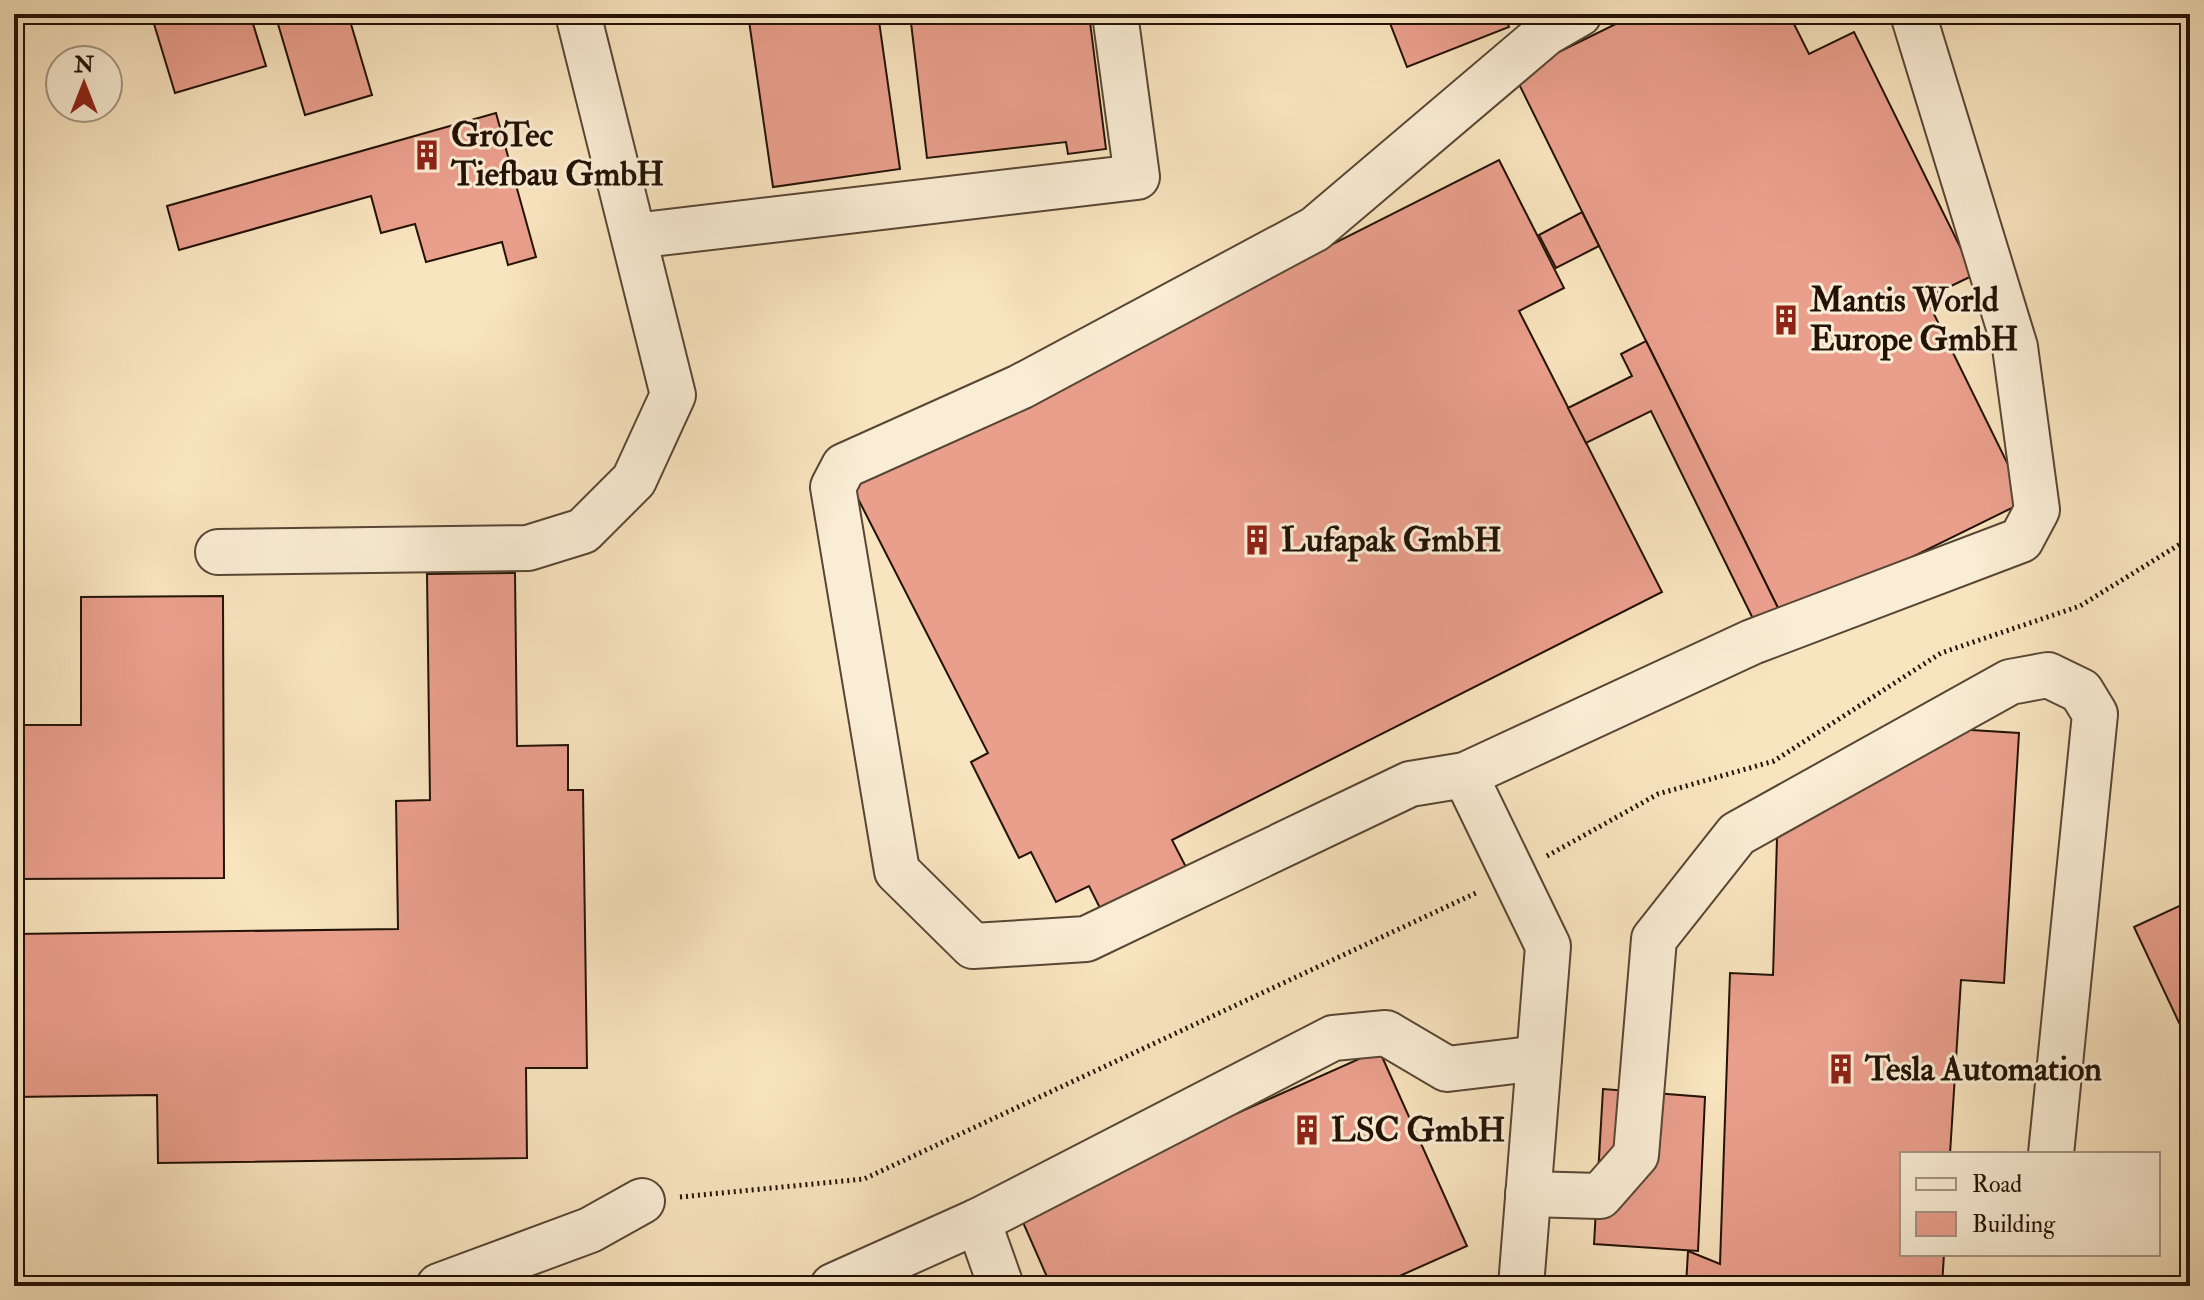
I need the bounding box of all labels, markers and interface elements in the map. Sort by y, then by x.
north arrow [44,44,124,124]
text: N [73,51,94,79]
place label: GroTec Tiefbau GmbH [450,114,664,196]
building icon: GroTec Tiefbau GmbH [410,138,444,172]
place label: Mantis World Europe GmbH [1809,279,2018,361]
building icon: Mantis World Europe GmbH [1769,303,1803,337]
place label: Lufapak GmbH [1281,519,1502,562]
building icon: Lufapak GmbH [1240,523,1274,557]
place label: Tesla Automation [1864,1048,2102,1091]
building icon: Tesla Automation [1824,1052,1858,1086]
place label: LSC GmbH [1331,1109,1505,1152]
building icon: LSC GmbH [1290,1113,1324,1147]
legend [1900,1152,2160,1256]
text: Road [1972,1169,2022,1200]
text: Building [1972,1209,2056,1240]

